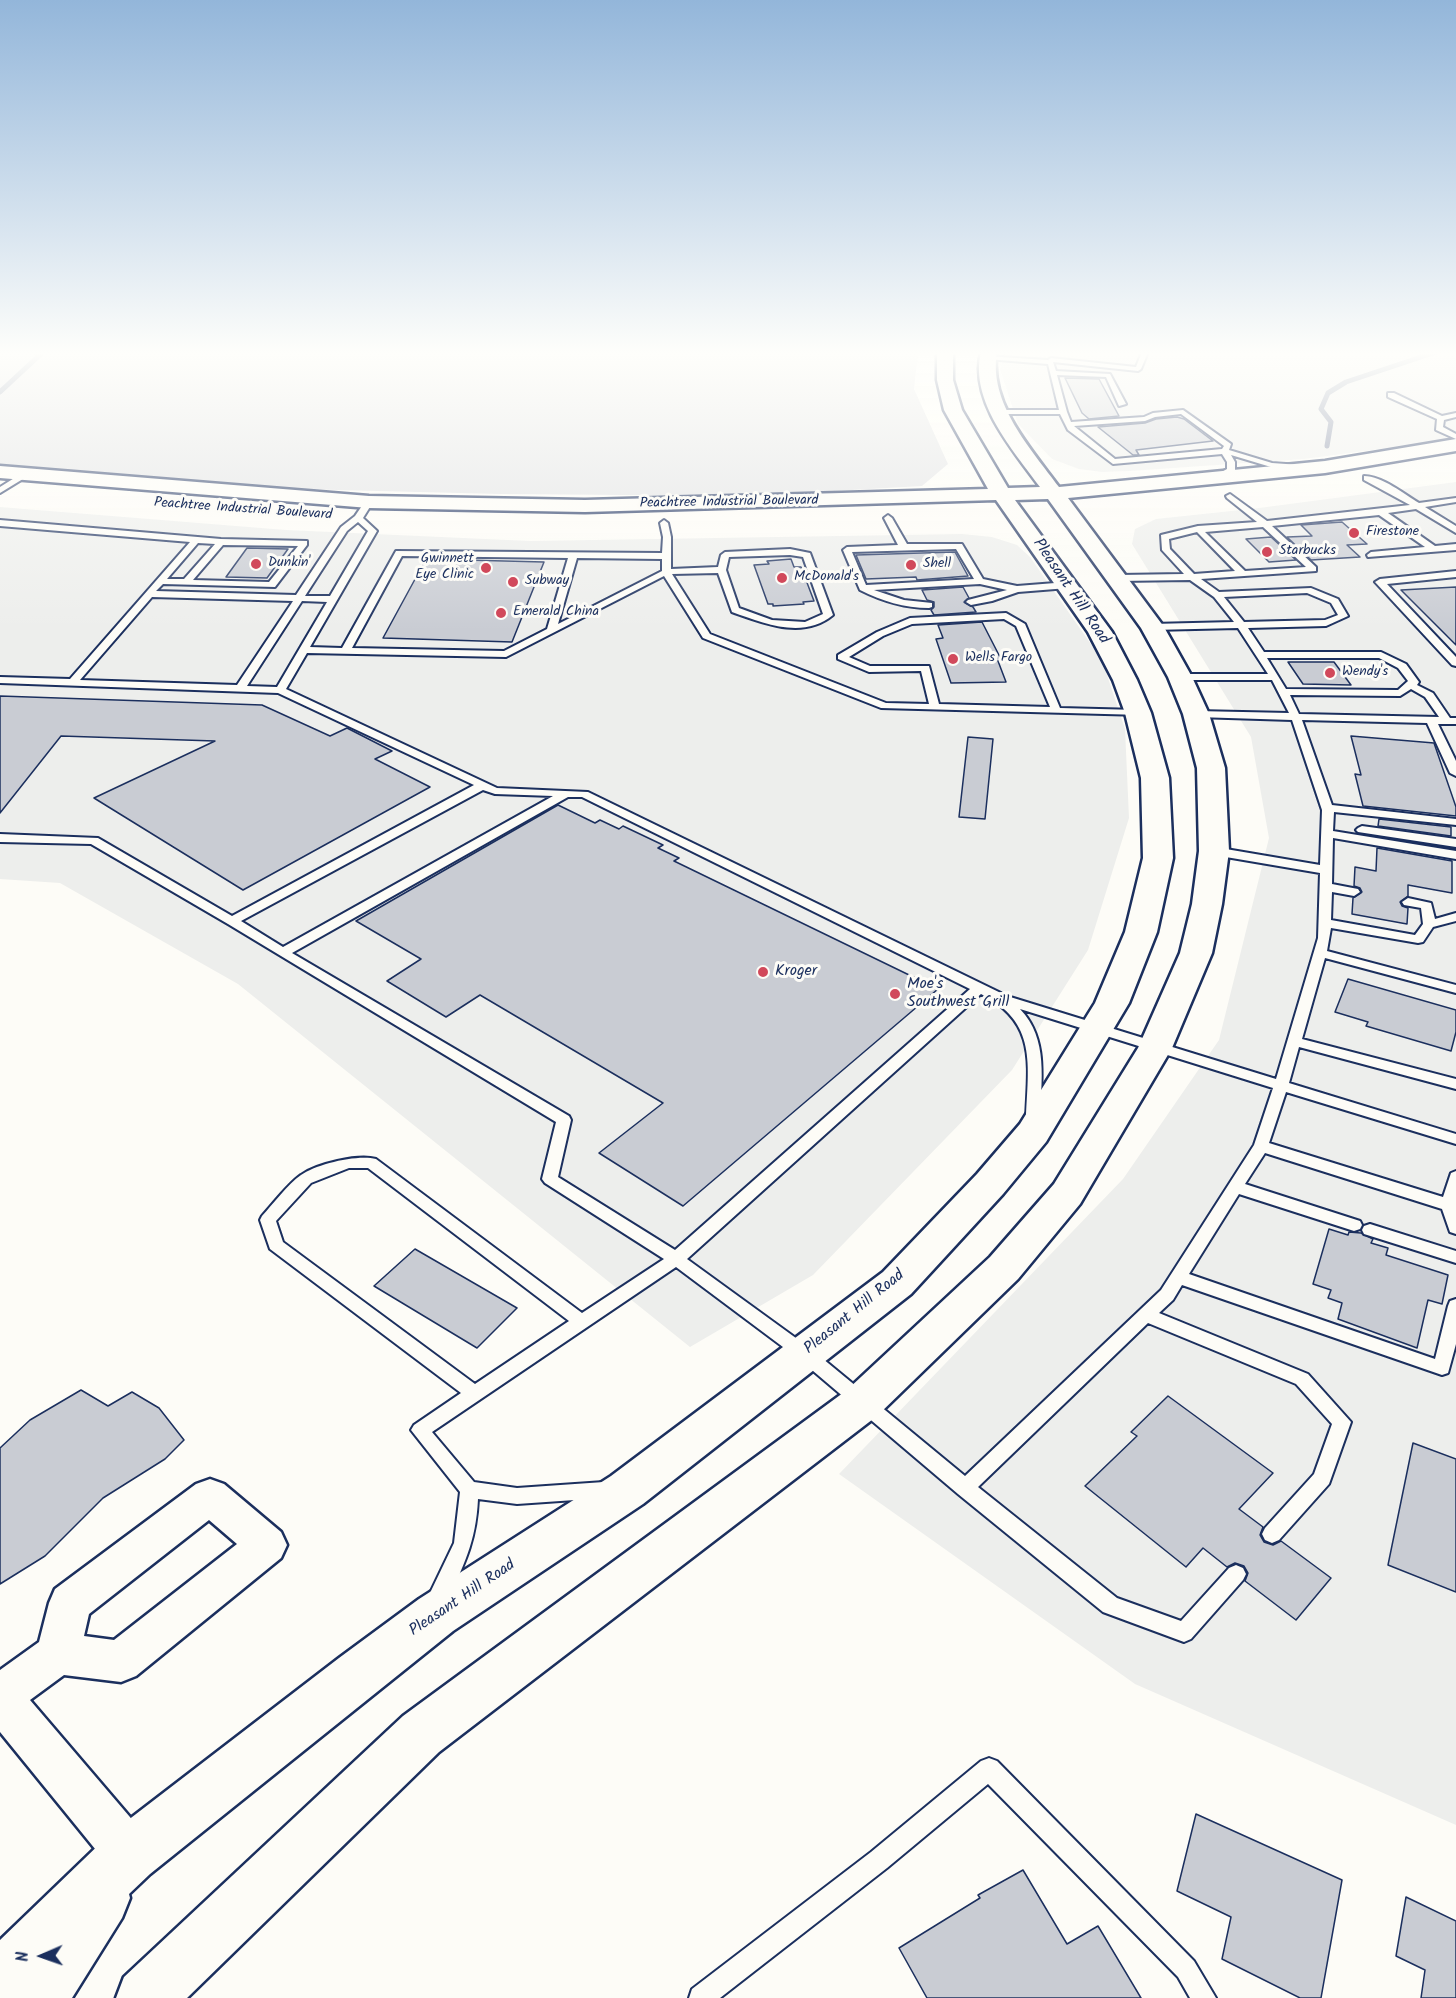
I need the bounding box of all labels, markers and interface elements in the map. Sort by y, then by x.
street label: Peachtree Industrial Boulevard [639,493,819,513]
street label: Peachtree Industrial Boulevard [153,495,333,525]
place label: Firestone [1366,525,1419,541]
marker: Firestone [1347,526,1361,540]
street label: Pleasant Hill Road [1027,535,1113,649]
place label: Starbucks [1279,544,1336,560]
marker: Starbucks [1260,545,1274,559]
place label: Gwinnett Eye Clinic [415,552,474,584]
place label: Dunkin' [268,556,311,572]
marker: Dunkin' [249,557,263,571]
place label: Shell [923,557,951,573]
marker: Shell [904,558,918,572]
marker: Gwinnett Eye Clinic [479,561,493,575]
place label: McDonald's [794,570,859,586]
marker: McDonald's [775,571,789,585]
place label: Subway [525,574,569,590]
marker: Subway [506,575,520,589]
place label: Emerald China [513,605,599,621]
marker: Emerald China [494,606,508,620]
place label: Wells Fargo [965,651,1032,667]
marker: Wells Fargo [946,652,960,666]
place label: Wendy's [1342,665,1388,681]
marker: Wendy's [1323,666,1337,680]
place label: Kroger [775,962,817,982]
marker: Kroger [756,965,770,979]
place label: Moe's Southwest Grill [907,975,1009,1013]
marker: Moe's Southwest Grill [888,987,902,1001]
street label: Pleasant Hill Road [801,1267,909,1359]
street label: Pleasant Hill Road [406,1556,520,1642]
north arrow [12,1926,72,1986]
text: N [11,1951,36,1962]

